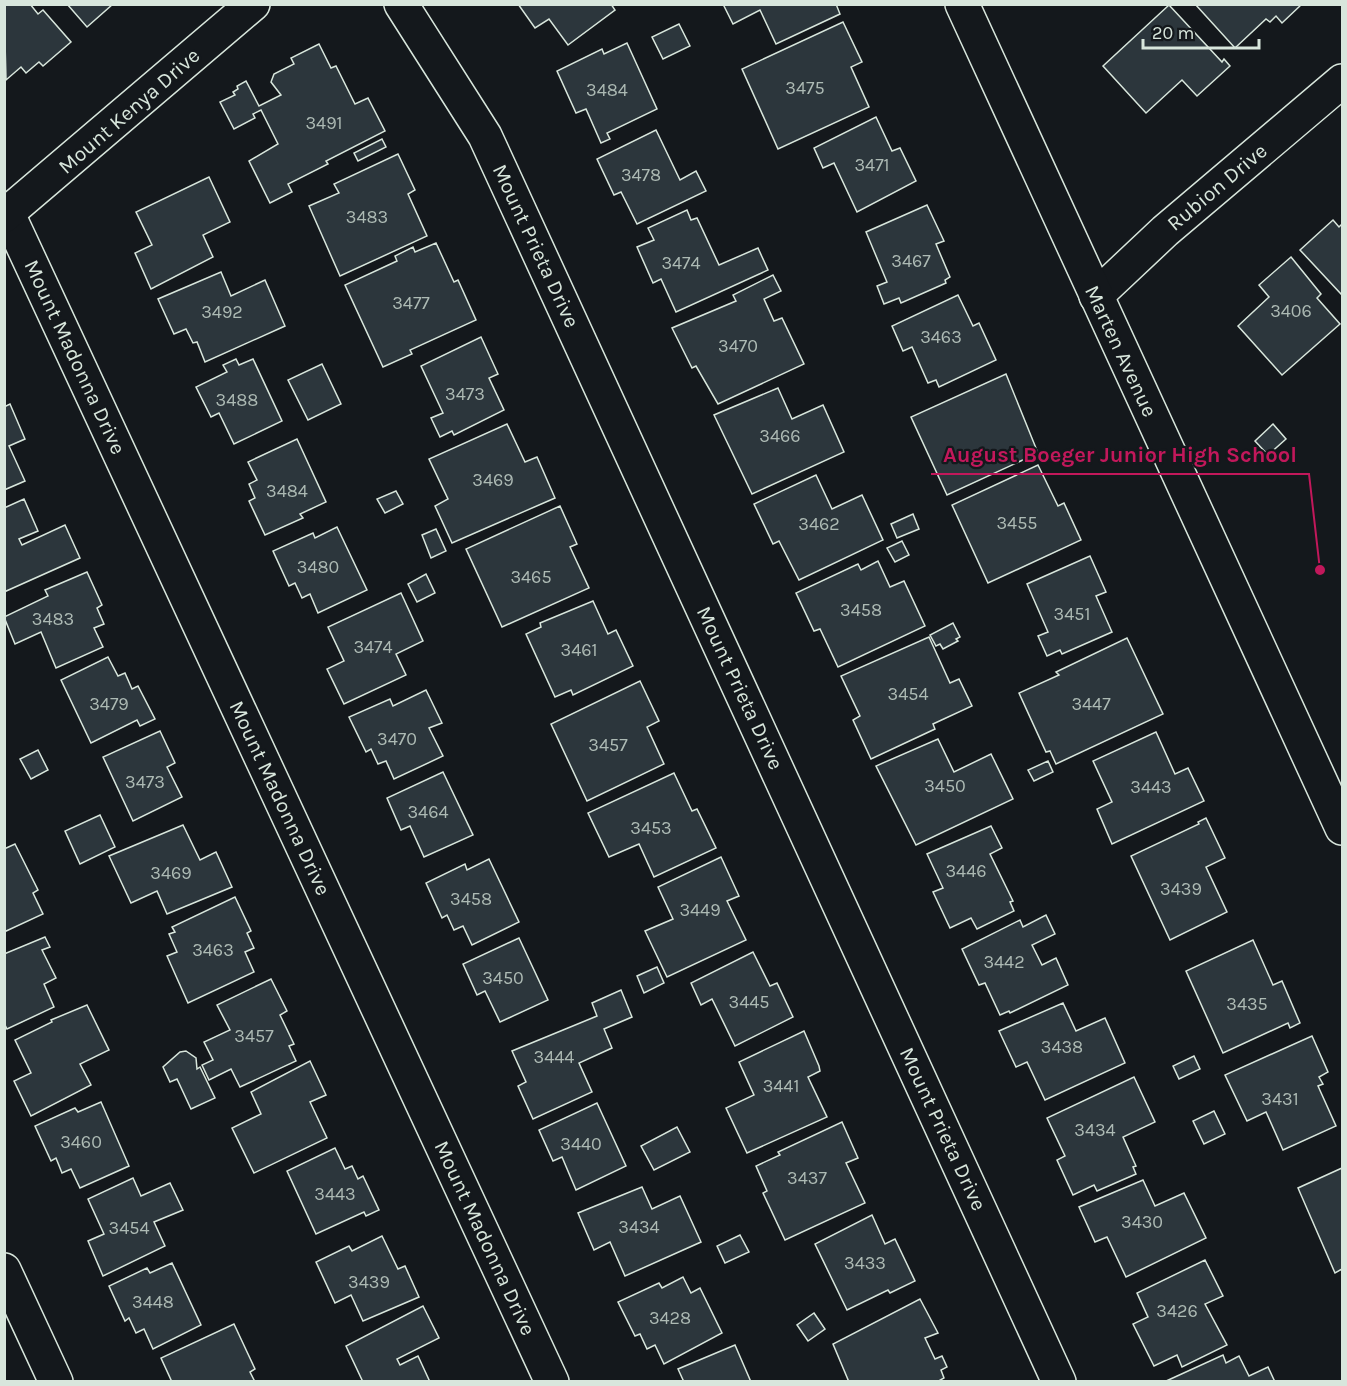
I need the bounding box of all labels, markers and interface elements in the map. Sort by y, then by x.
scale bar [1143,12,1258,50]
text: 20 m [1152,22,1194,44]
street label: Mount Kenya Drive [54,43,204,179]
house number: 3475 [785,77,825,99]
house number: 3484 [586,79,628,101]
house number: 3491 [305,112,343,134]
street label: Rubion Drive [1162,138,1272,236]
house number: 3471 [854,154,890,176]
street label: Mount Prieta Drive [488,161,584,331]
house number: 3478 [621,164,661,186]
house number: 3483 [346,206,388,228]
house number: 3467 [891,250,931,272]
house number: 3474 [661,252,701,274]
street label: Mount Madonna Drive [19,256,131,458]
street label: Marten Avenue [1080,281,1162,421]
house number: 3477 [392,292,430,314]
house number: 3406 [1270,300,1312,322]
house number: 3492 [201,301,243,323]
house number: 3463 [920,326,962,348]
house number: 3470 [718,335,758,357]
house number: 3473 [445,383,485,405]
house number: 3488 [216,389,258,411]
house number: 3466 [759,425,801,447]
callout: August Boeger Junior High School [931,434,1309,474]
text: August Boeger Junior High School [943,442,1297,468]
house number: 3469 [472,469,514,491]
house number: 3484 [266,480,308,502]
house number: 3455 [996,512,1038,534]
house number: 3462 [798,513,840,535]
house number: 3480 [297,556,339,578]
house number: 3465 [510,566,552,588]
house number: 3458 [840,599,882,621]
street label: Mount Prieta Drive [692,603,788,773]
house number: 3451 [1054,603,1090,625]
house number: 3483 [32,608,74,630]
house number: 3474 [353,636,393,658]
house number: 3461 [561,639,597,661]
house number: 3454 [888,683,928,705]
house number: 3479 [89,693,129,715]
house number: 3447 [1071,693,1111,715]
street label: Mount Madonna Drive [224,697,336,899]
house number: 3470 [377,728,417,750]
house number: 3457 [588,734,628,756]
house number: 3473 [125,771,165,793]
house number: 3450 [924,775,966,797]
house number: 3443 [1130,776,1172,798]
house number: 3464 [407,801,449,823]
house number: 3453 [630,817,672,839]
house number: 3446 [945,860,987,882]
house number: 3469 [150,862,192,884]
house number: 3439 [1160,878,1202,900]
house number: 3458 [450,888,492,910]
house number: 3449 [679,899,721,921]
house number: 3463 [192,939,234,961]
house number: 3442 [983,951,1025,973]
house number: 3450 [482,967,524,989]
house number: 3445 [729,991,769,1013]
house number: 3435 [1226,993,1268,1015]
house number: 3457 [234,1025,274,1047]
house number: 3438 [1041,1036,1083,1058]
street label: Mount Prieta Drive [895,1044,991,1214]
house number: 3444 [534,1046,574,1068]
house number: 3441 [763,1075,799,1097]
house number: 3431 [1261,1088,1299,1110]
house number: 3434 [1074,1119,1116,1141]
house number: 3460 [60,1131,102,1153]
house number: 3440 [560,1133,602,1155]
street label: Mount Madonna Drive [429,1137,541,1339]
house number: 3437 [787,1167,827,1189]
house number: 3443 [314,1183,356,1205]
house number: 3430 [1121,1211,1163,1233]
house number: 3434 [618,1216,660,1238]
house number: 3454 [109,1217,149,1239]
house number: 3433 [844,1252,886,1274]
house number: 3439 [348,1271,390,1293]
house number: 3448 [132,1291,174,1313]
house number: 3426 [1156,1300,1198,1322]
house number: 3428 [649,1307,691,1329]

